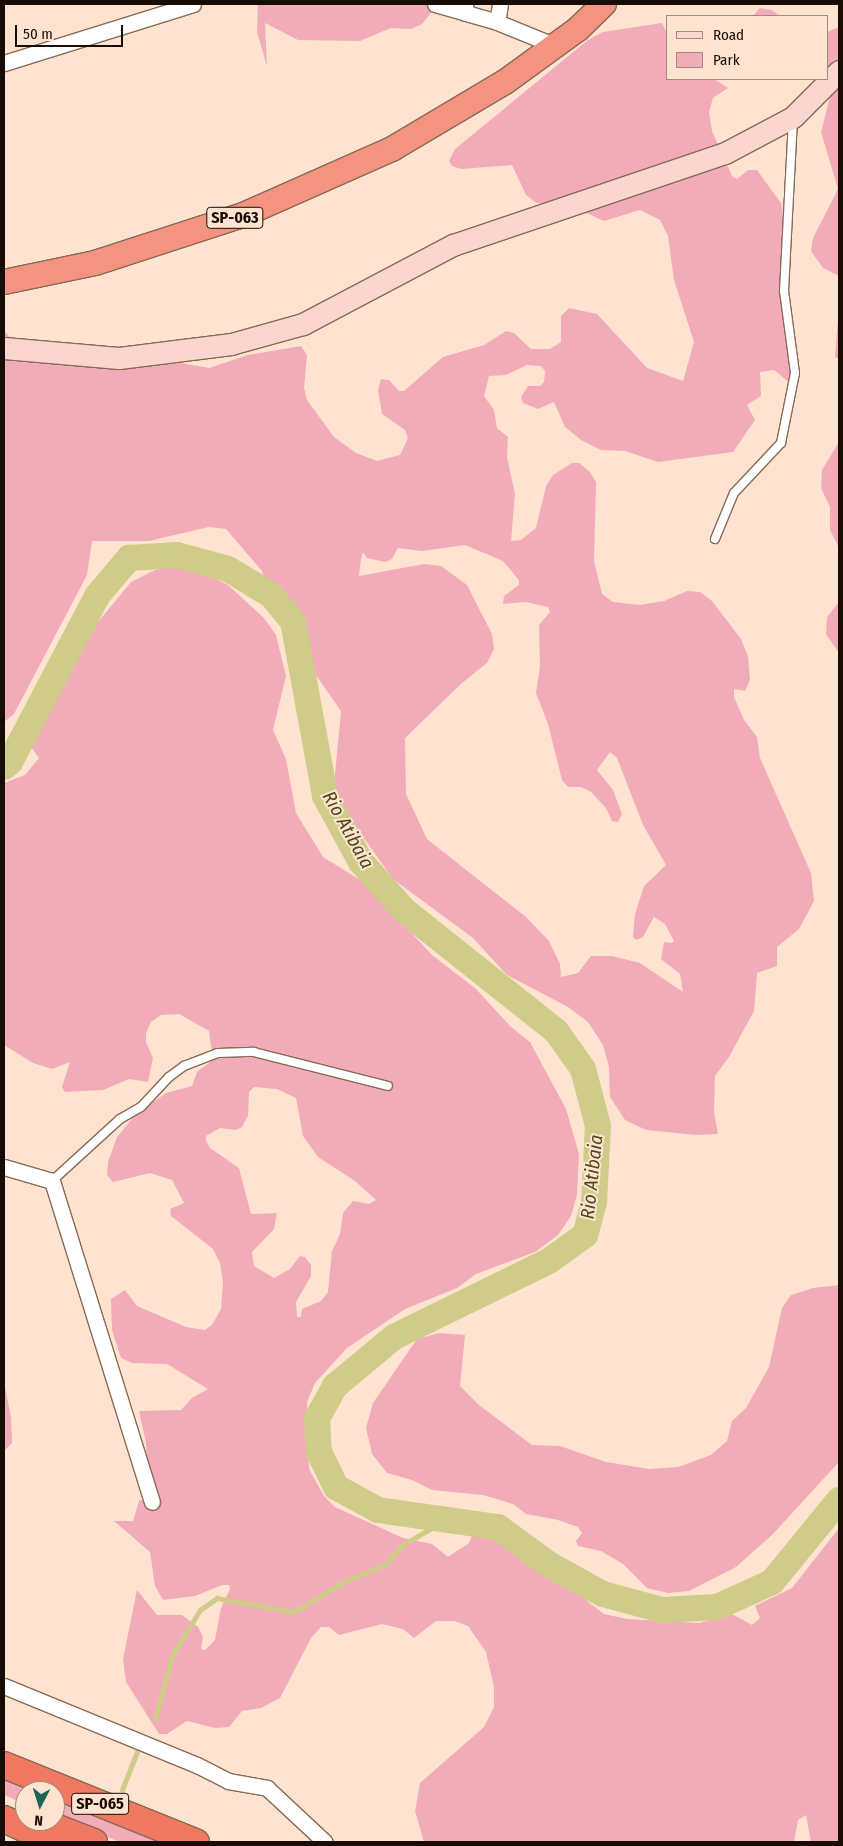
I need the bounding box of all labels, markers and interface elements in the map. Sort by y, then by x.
scale bar [18,15,125,47]
legend [666,15,828,80]
text: 50 m [23,25,53,43]
text: Road [713,26,744,44]
text: Park [713,51,740,69]
road number: SP-063 [206,204,264,232]
water label: Rio Atibaia [317,787,379,873]
water label: Rio Atibaia [576,1134,608,1220]
north arrow [15,1781,65,1831]
road number: SP-065 [70,1790,130,1818]
text: N [34,1812,44,1829]

